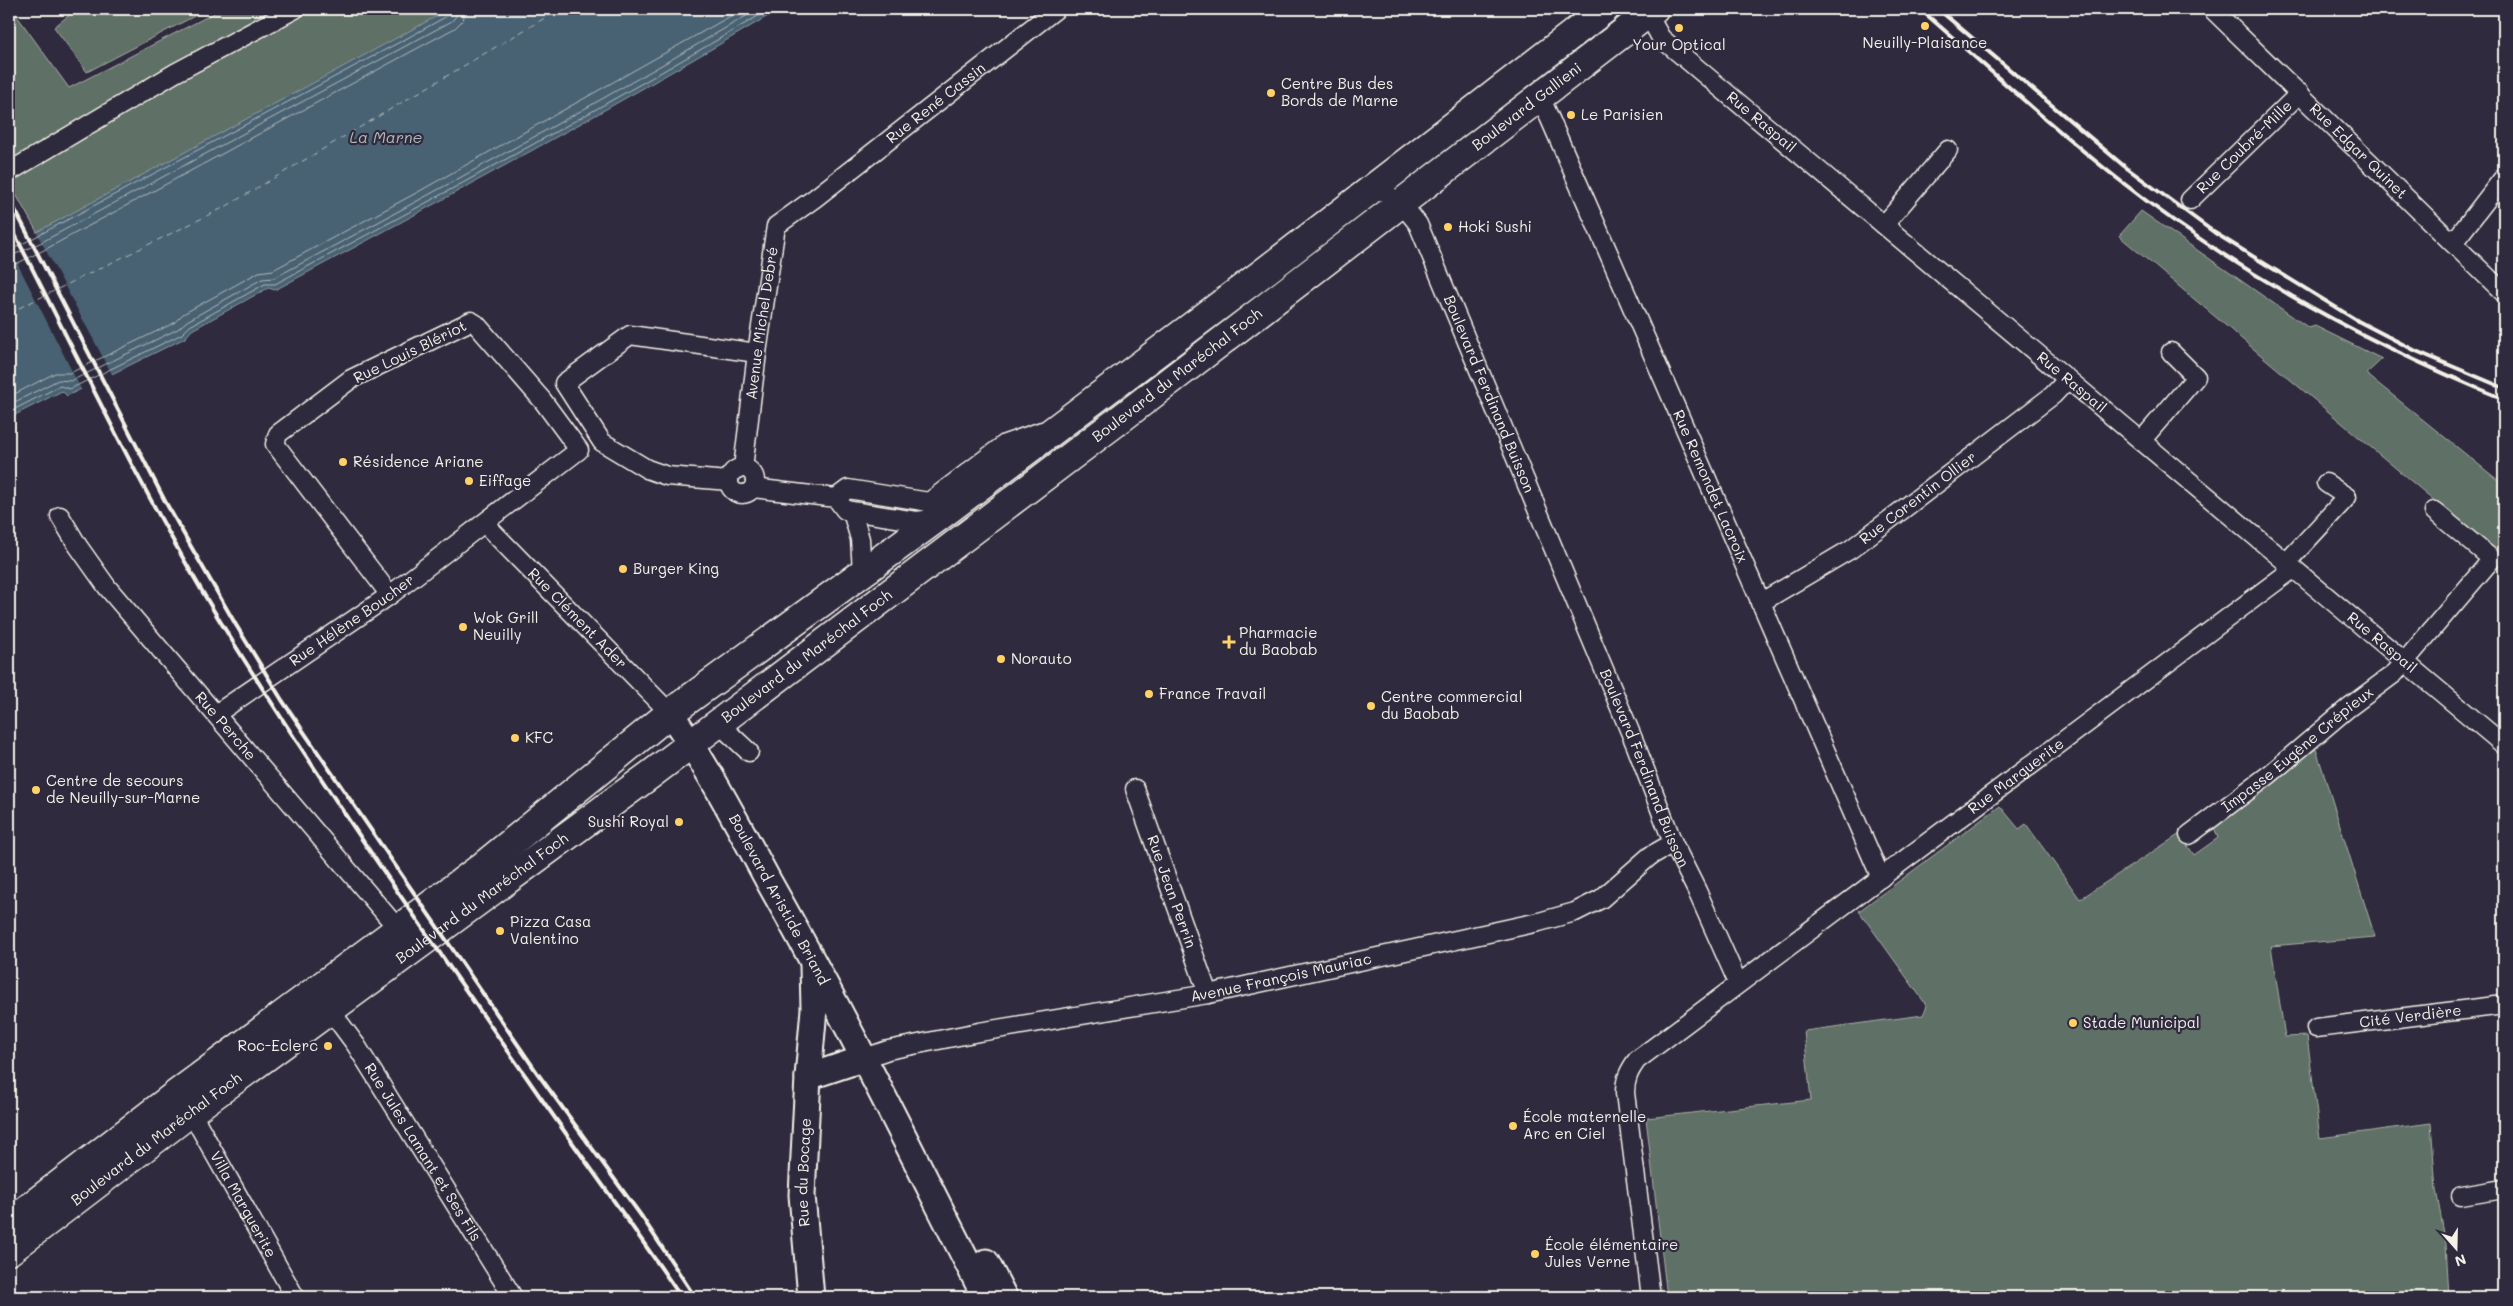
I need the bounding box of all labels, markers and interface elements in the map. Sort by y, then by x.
marker: Neuilly-Plaisance [1919,20,1931,32]
marker: Your Optical [1673,22,1685,34]
place label: Neuilly-Plaisance [1863,32,1987,52]
place label: Your Optical [1632,34,1726,54]
street label: Rue René Cassin [882,57,989,148]
street label: Boulevard Gallieni [1467,57,1585,154]
place label: Centre Bus des Bords de Marne [1281,73,1398,110]
street label: Rue Raspail [1723,86,1801,156]
marker: Centre Bus des Bords de Marne [1265,87,1277,99]
street label: Rue Coubré-Mille [2192,95,2296,197]
street label: Rue Edgar Quinet [2306,98,2412,203]
place label: Le Parisien [1581,104,1663,124]
marker: Le Parisien [1565,109,1577,121]
water label: La Marne [349,126,423,147]
place label: Hoki Sushi [1458,216,1532,236]
marker: Hoki Sushi [1442,221,1454,233]
street label: Avenue Michel Debré [740,245,782,401]
street label: Boulevard Ferdinand Buisson [1440,292,1540,495]
street label: Boulevard du Maréchal Foch [1087,303,1266,446]
street label: Rue Louis Blériot [350,315,469,387]
street label: Rue Raspail [2033,347,2111,417]
street label: Rue Remondet Lacroix [1669,406,1753,566]
street label: Rue Corentin Ollier [1855,446,1980,548]
place label: Résidence Ariane [353,451,484,471]
marker: Résidence Ariane [337,456,349,468]
place label: Eiffage [479,470,531,490]
marker: Eiffage [463,475,475,487]
place label: Burger King [633,558,719,578]
street label: Rue Clément Ader [524,563,632,672]
marker: Burger King [617,563,629,575]
street label: Rue Hélène Boucher [285,569,418,670]
street label: Boulevard du Maréchal Foch [717,584,896,727]
place label: Wok Grill Neuilly [473,607,539,644]
street label: Rue Raspail [2343,607,2422,677]
marker: Wok Grill Neuilly [457,621,469,633]
place label: Pharmacie du Baobab [1239,622,1318,659]
marker: Pharmacie du Baobab [1223,636,1235,648]
place label: Norauto [1011,648,1072,668]
marker: Norauto [995,653,1007,665]
street label: Boulevard Ferdinand Buisson [1596,666,1694,870]
street label: Impasse Eugène Crépieux [2217,681,2377,816]
place label: France Travail [1159,683,1266,703]
place label: Centre commercial du Baobab [1381,686,1522,723]
street label: Rue Perche [191,687,261,764]
marker: France Travail [1143,688,1155,700]
marker: Centre commercial du Baobab [1365,700,1377,712]
place label: KFC [525,727,553,747]
marker: KFC [509,732,521,744]
street label: Rue Marguerite [1963,733,2068,818]
place label: Centre de secours de Neuilly-sur-Marne [46,770,200,807]
marker: Centre de secours de Neuilly-sur-Marne [30,784,42,796]
street label: Boulevard Aristide Briand [725,810,834,988]
place label: Sushi Royal [588,811,669,831]
marker: Sushi Royal [673,816,685,828]
street label: Boulevard du Maréchal Foch [391,828,572,968]
street label: Rue Jean Perrin [1143,832,1202,950]
place label: Pizza Casa Valentino [510,911,591,948]
marker: Pizza Casa Valentino [494,925,506,937]
street label: Avenue François Mauriac [1189,948,1373,1006]
street label: Cité Verdière [2358,999,2462,1032]
place label: Stade Municipal [2083,1012,2200,1032]
marker: Stade Municipal [2067,1017,2079,1029]
place label: Roc-Eclerc [238,1035,318,1055]
marker: Roc-Eclerc [322,1040,334,1052]
street label: Rue Jules Lamant et Ses Fils [361,1059,487,1245]
street label: Boulevard du Maréchal Foch [66,1067,245,1209]
place label: École maternelle Arc en Ciel [1523,1106,1646,1143]
street label: Rue du Bocage [791,1117,815,1228]
marker: École maternelle Arc en Ciel [1507,1120,1519,1132]
street label: Villa Marguerite [206,1147,282,1261]
north arrow [2430,1224,2480,1274]
place label: École élémentaire Jules Verne [1545,1234,1678,1271]
marker: École élémentaire Jules Verne [1529,1248,1541,1260]
text: N [2452,1250,2469,1271]

